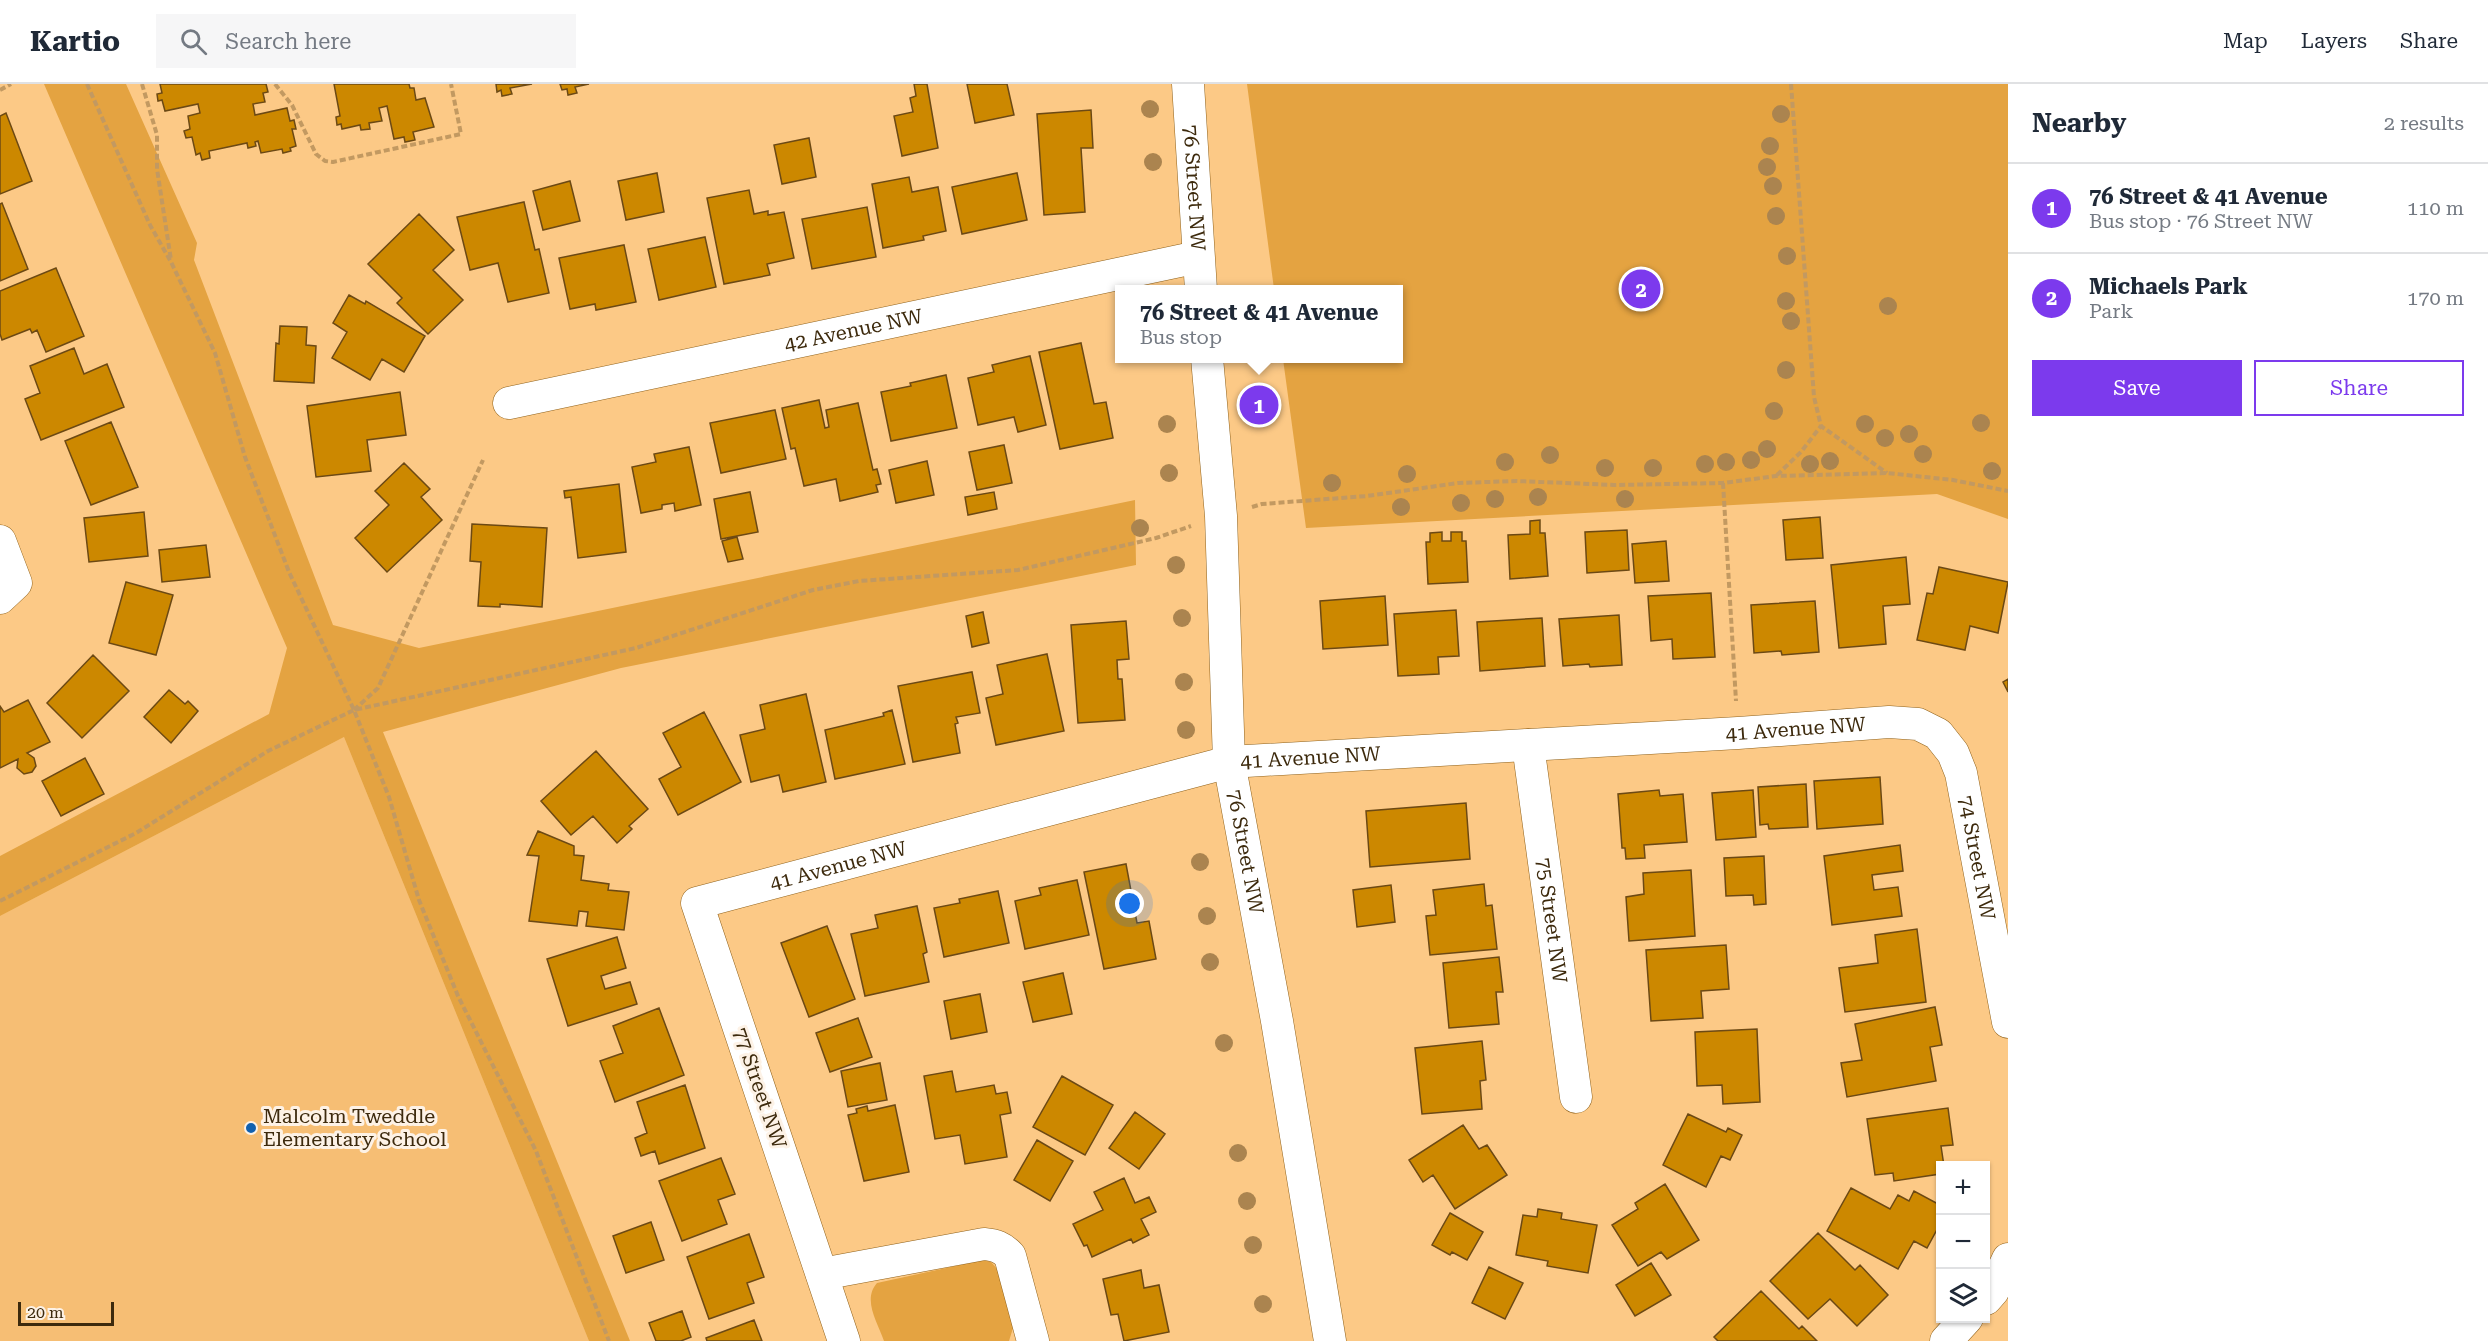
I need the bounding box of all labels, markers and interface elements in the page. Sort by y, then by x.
search box [156,14,576,68]
text: Kartio [30,25,120,58]
icon: search [177,25,210,58]
text: Search here [225,29,351,54]
text: Map [2223,29,2268,53]
text: Layers [2301,29,2367,53]
text: Share [2400,29,2458,53]
text: Nearby [2032,108,2126,138]
text: 2 results [2384,111,2464,135]
street label: 76 Street NW [1179,124,1211,252]
text: 76 Street & 41 Avenue [2089,184,2328,209]
text: 1 [2046,196,2057,220]
text: 110 m [2407,196,2464,220]
text: Bus stop · 76 Street NW [2089,209,2313,233]
pin: 2 [1622,266,1660,312]
text: Michaels Park [2089,274,2248,299]
popup [1115,285,1403,363]
text: 2 [2046,286,2057,310]
text: 170 m [2407,286,2464,310]
text: Park [2089,299,2133,323]
text: 76 Street & 41 Avenue [1140,300,1378,325]
street label: 42 Avenue NW [782,304,925,356]
text: Bus stop [1140,325,1222,349]
button: Save [2032,360,2242,416]
button: Share [2254,360,2464,416]
pin: 1 [1240,382,1278,428]
street label: 41 Avenue NW [1725,712,1867,746]
street label: 41 Avenue NW [1240,741,1382,773]
street label: 76 Street NW [1222,787,1269,917]
street label: 74 Street NW [1953,793,2001,923]
street label: 41 Avenue NW [767,836,910,895]
street label: 75 Street NW [1531,856,1572,985]
your location [1115,889,1144,918]
street label: 77 Street NW [728,1024,792,1152]
place label: Malcolm Tweddle Elementary School [263,1104,446,1151]
marker: Malcolm Tweddle Elementary School [244,1121,258,1135]
map controls [1936,1161,1990,1323]
button: + [1936,1161,1990,1215]
button: − [1936,1215,1990,1269]
button: layers [1936,1269,1990,1323]
scale bar [18,1299,114,1326]
text: 20 m [27,1303,64,1322]

